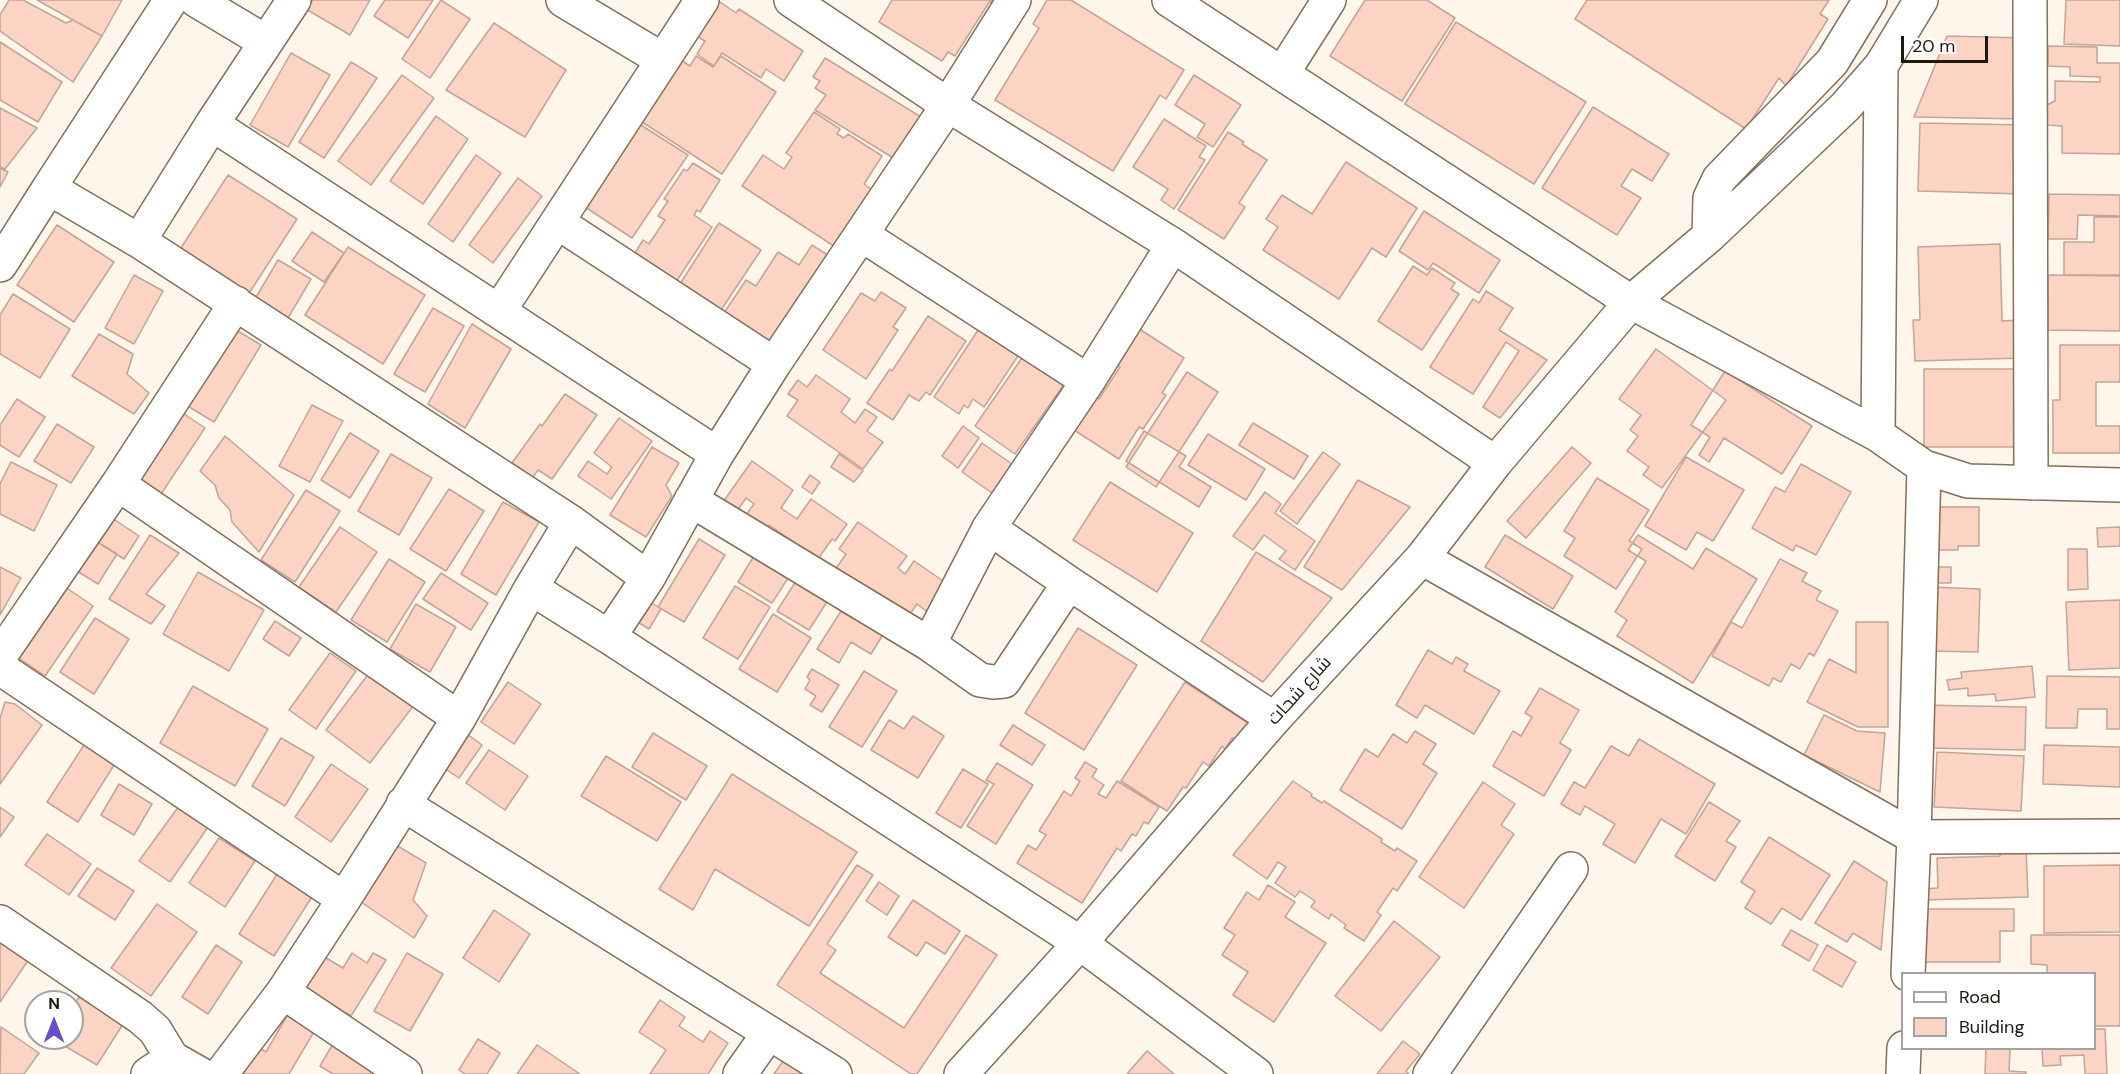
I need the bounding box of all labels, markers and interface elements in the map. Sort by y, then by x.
scale bar [1904,24,1991,62]
text: 20 m [1912,34,1955,58]
street label: شارع شحات [1264,652,1336,730]
legend [1901,972,2096,1050]
text: Road [1959,985,2001,1009]
north arrow [24,990,84,1050]
text: N [48,993,60,1014]
text: Building [1959,1015,2024,1039]

